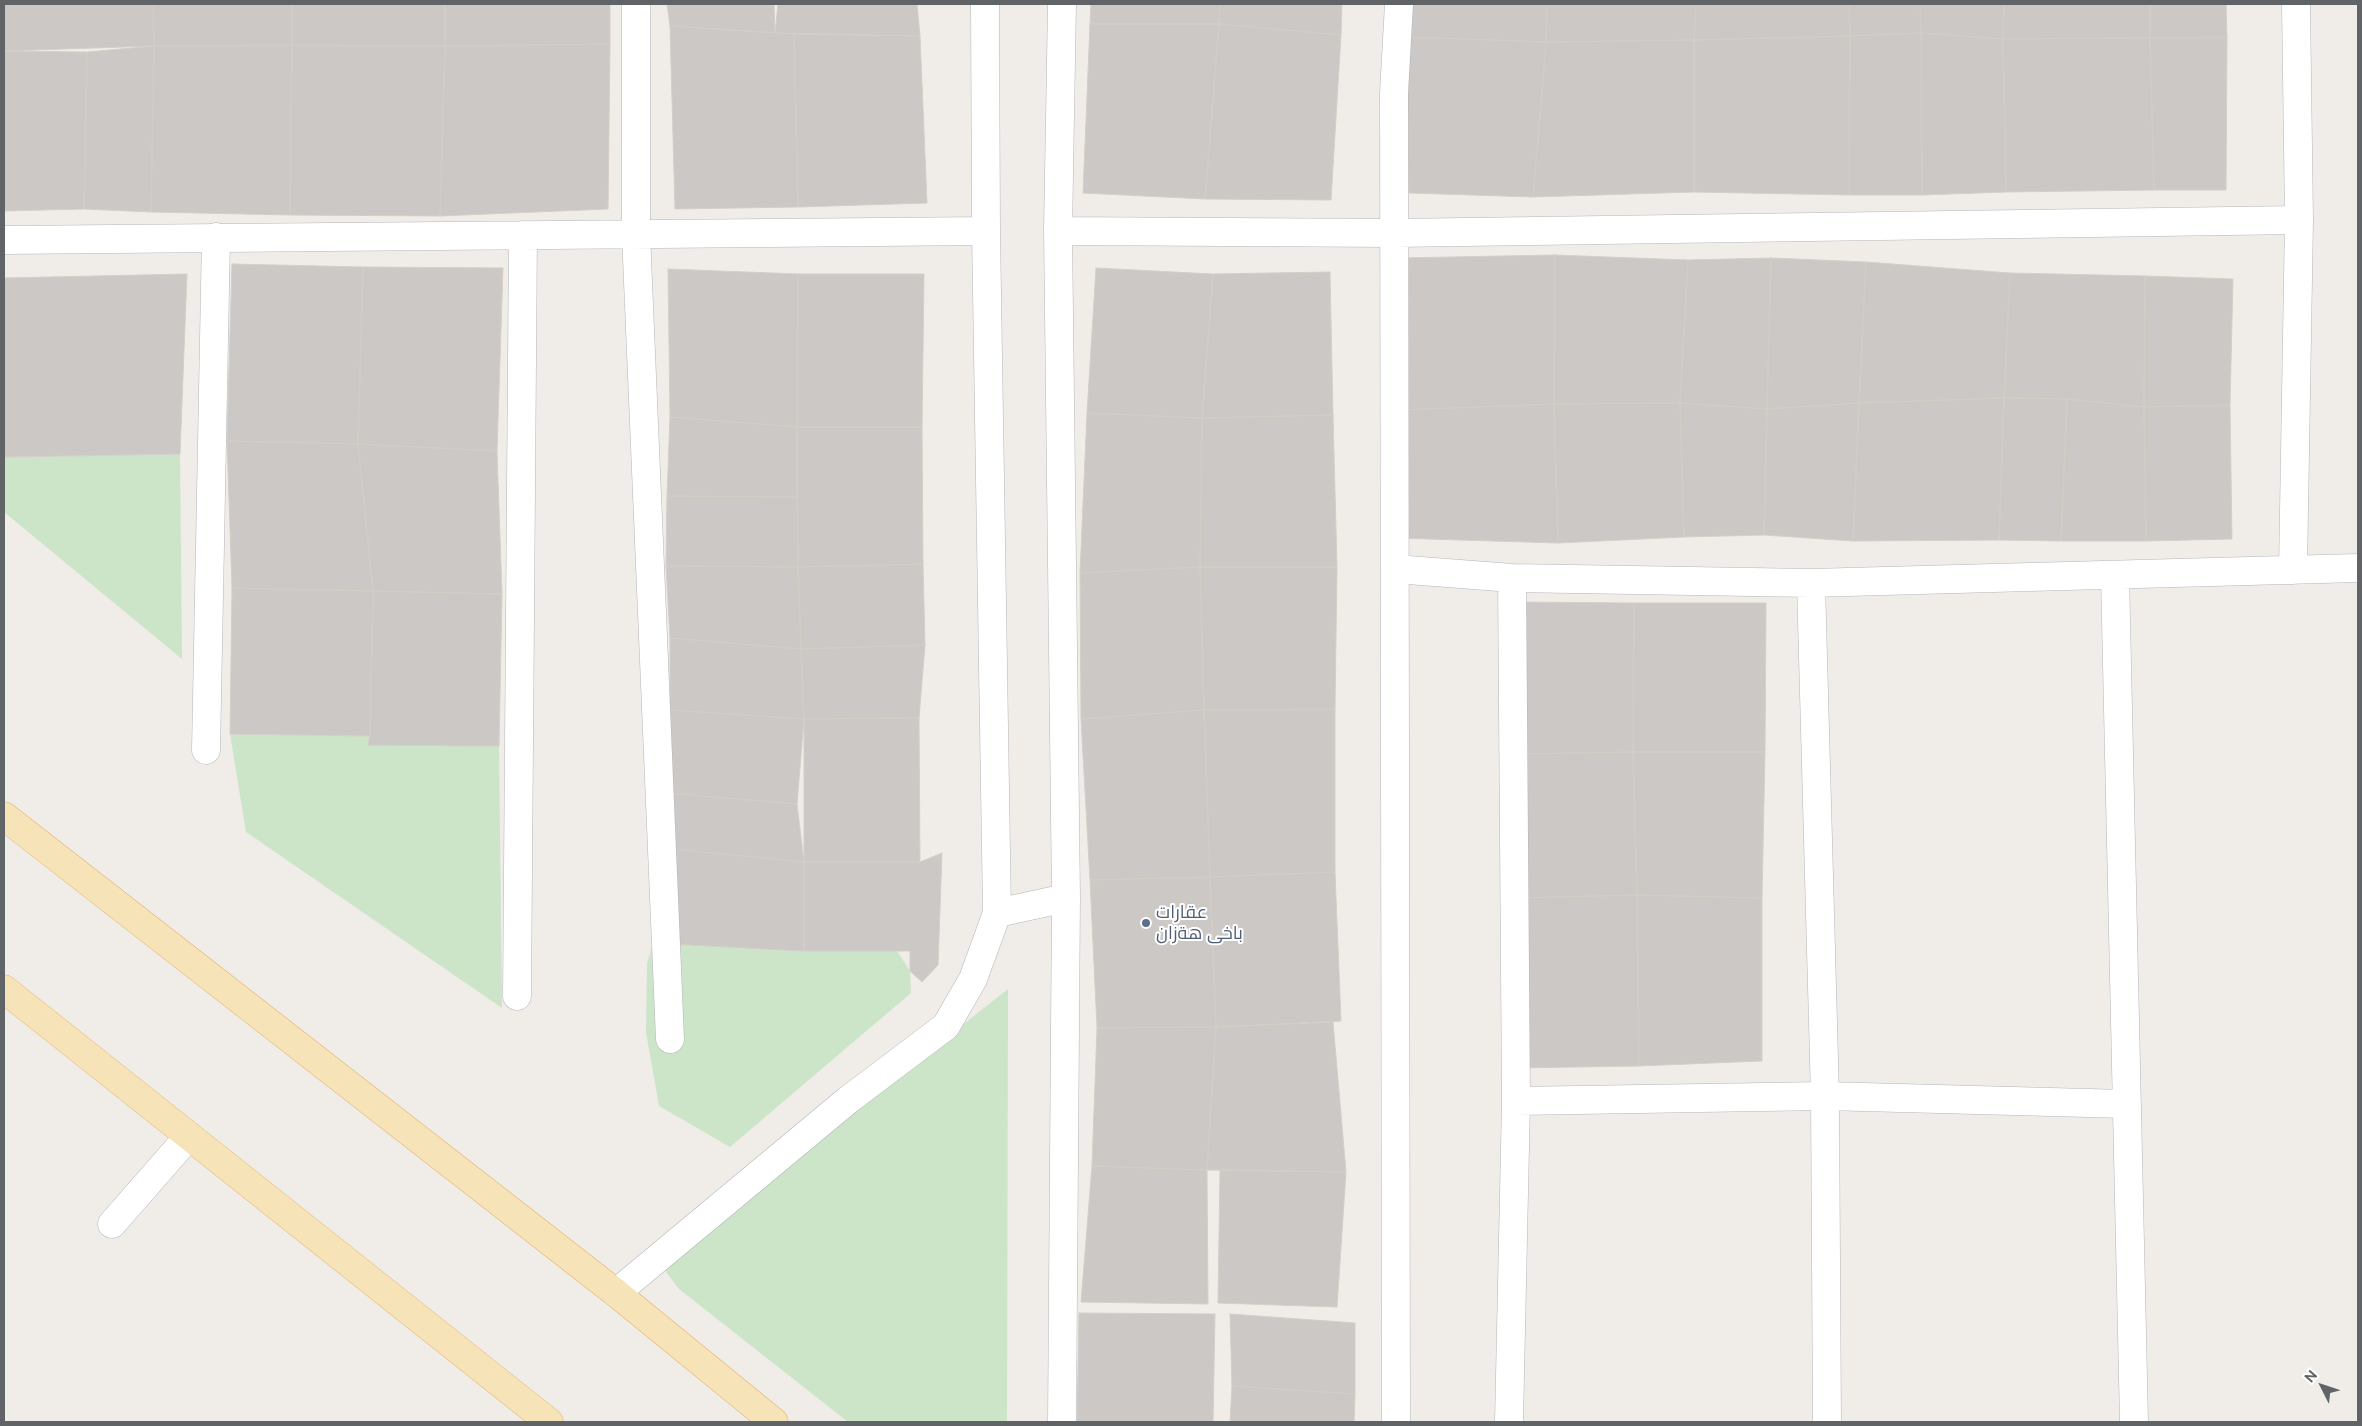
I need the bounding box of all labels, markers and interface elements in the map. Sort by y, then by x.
place label: عقارات باخی هةزان [1156,902,1243,944]
marker: عقارات باخی هةزان [1140,917,1152,929]
north arrow [2297,1361,2347,1411]
text: N [2301,1367,2320,1385]

